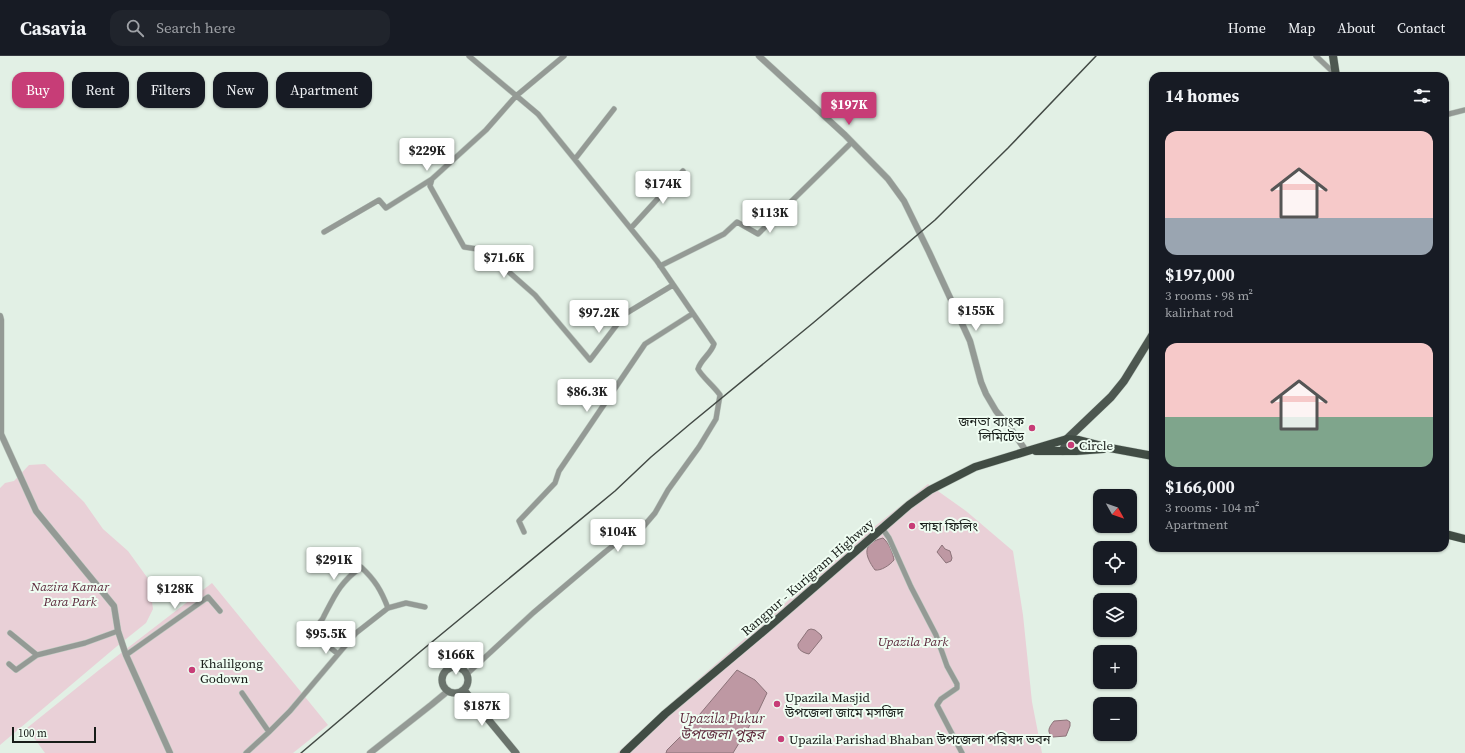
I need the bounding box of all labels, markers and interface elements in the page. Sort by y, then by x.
search box [110,10,390,46]
text: Casavia [20,15,86,41]
icon: search [124,17,146,39]
text: Search here [156,17,235,38]
text: Home [1228,18,1266,38]
text: Map [1288,18,1315,38]
text: About [1337,18,1375,38]
text: Contact [1397,18,1445,38]
chip: Buy [12,72,64,108]
chip: Rent [72,72,129,108]
chip: Filters [137,72,205,108]
chip: New [213,72,268,108]
chip: Apartment [276,72,372,108]
text: 14 homes [1165,84,1239,108]
icon: filters [1411,85,1433,107]
pin: $197K [821,92,877,126]
text: $197K [830,96,868,113]
pin: $229K [399,138,455,172]
text: $229K [408,142,446,159]
icon: home [1263,157,1335,229]
pin: $174K [635,171,691,205]
text: $174K [644,175,682,192]
pin: $113K [742,200,798,234]
text: $113K [751,204,789,221]
pin: $71.6K [471,245,537,279]
text: $71.6K [483,249,525,266]
text: $197,000 [1165,263,1235,287]
text: 3 rooms · 98 m² [1165,287,1253,304]
pin: $155K [948,298,1004,332]
pin: $97.2K [566,300,632,334]
text: $155K [957,302,995,319]
text: $97.2K [578,304,620,321]
text: kalirhat rod [1165,304,1233,321]
icon: home [1263,369,1335,441]
pin: $86.3K [554,379,620,413]
text: $86.3K [566,383,608,400]
place label: জনতা ব্যাংক লিমিটেড [957,413,1025,445]
marker: জনতা ব্যাংক লিমিটেড [1027,423,1037,433]
place label: Circle [1079,437,1114,454]
marker: Circle [1066,440,1076,450]
text: $166,000 [1165,475,1235,499]
north arrow [1093,489,1137,533]
map controls [1093,489,1137,741]
text: 3 rooms · 104 m² [1165,499,1260,516]
street label: Rangpur - Kurigram Highway [738,515,877,640]
text: Apartment [1165,516,1228,533]
place label: সাহা ফিলিং [919,518,978,535]
pin: $104K [590,519,646,553]
marker: সাহা ফিলিং [907,521,917,531]
text: $104K [599,523,637,540]
button: locate [1093,541,1137,585]
pin: $291K [306,547,362,581]
text: $291K [315,551,353,568]
pin: $128K [147,576,203,610]
park label: Nazira Kamar Para Park [30,578,110,610]
text: $128K [156,580,194,597]
button: layers [1093,593,1137,637]
pin: $95.5K [293,621,359,655]
text: $95.5K [305,625,347,642]
park label: Upazila Park [878,633,949,650]
pin: $166K [428,642,484,676]
button: + [1093,645,1137,689]
text: $166K [437,646,475,663]
place label: Khalilgong Godown [200,655,263,687]
marker: Khalilgong Godown [187,665,197,675]
place label: Upazila Masjid উপজেলা জামে মসজিদ [784,689,905,721]
pin: $187K [454,693,510,727]
text: $187K [463,697,501,714]
button: − [1093,697,1137,741]
marker: Upazila Masjid উপজেলা জামে মসজিদ [772,699,782,709]
water label: Upazila Pukur উপজেলা পুকুর [679,708,767,744]
scale bar [12,725,96,744]
text: 100 m [18,726,47,741]
place label: Upazila Parishad Bhaban উপজেলা পরিষদ ভবন [789,731,1051,748]
marker: Upazila Parishad Bhaban উপজেলা পরিষদ ভবন [776,734,786,744]

